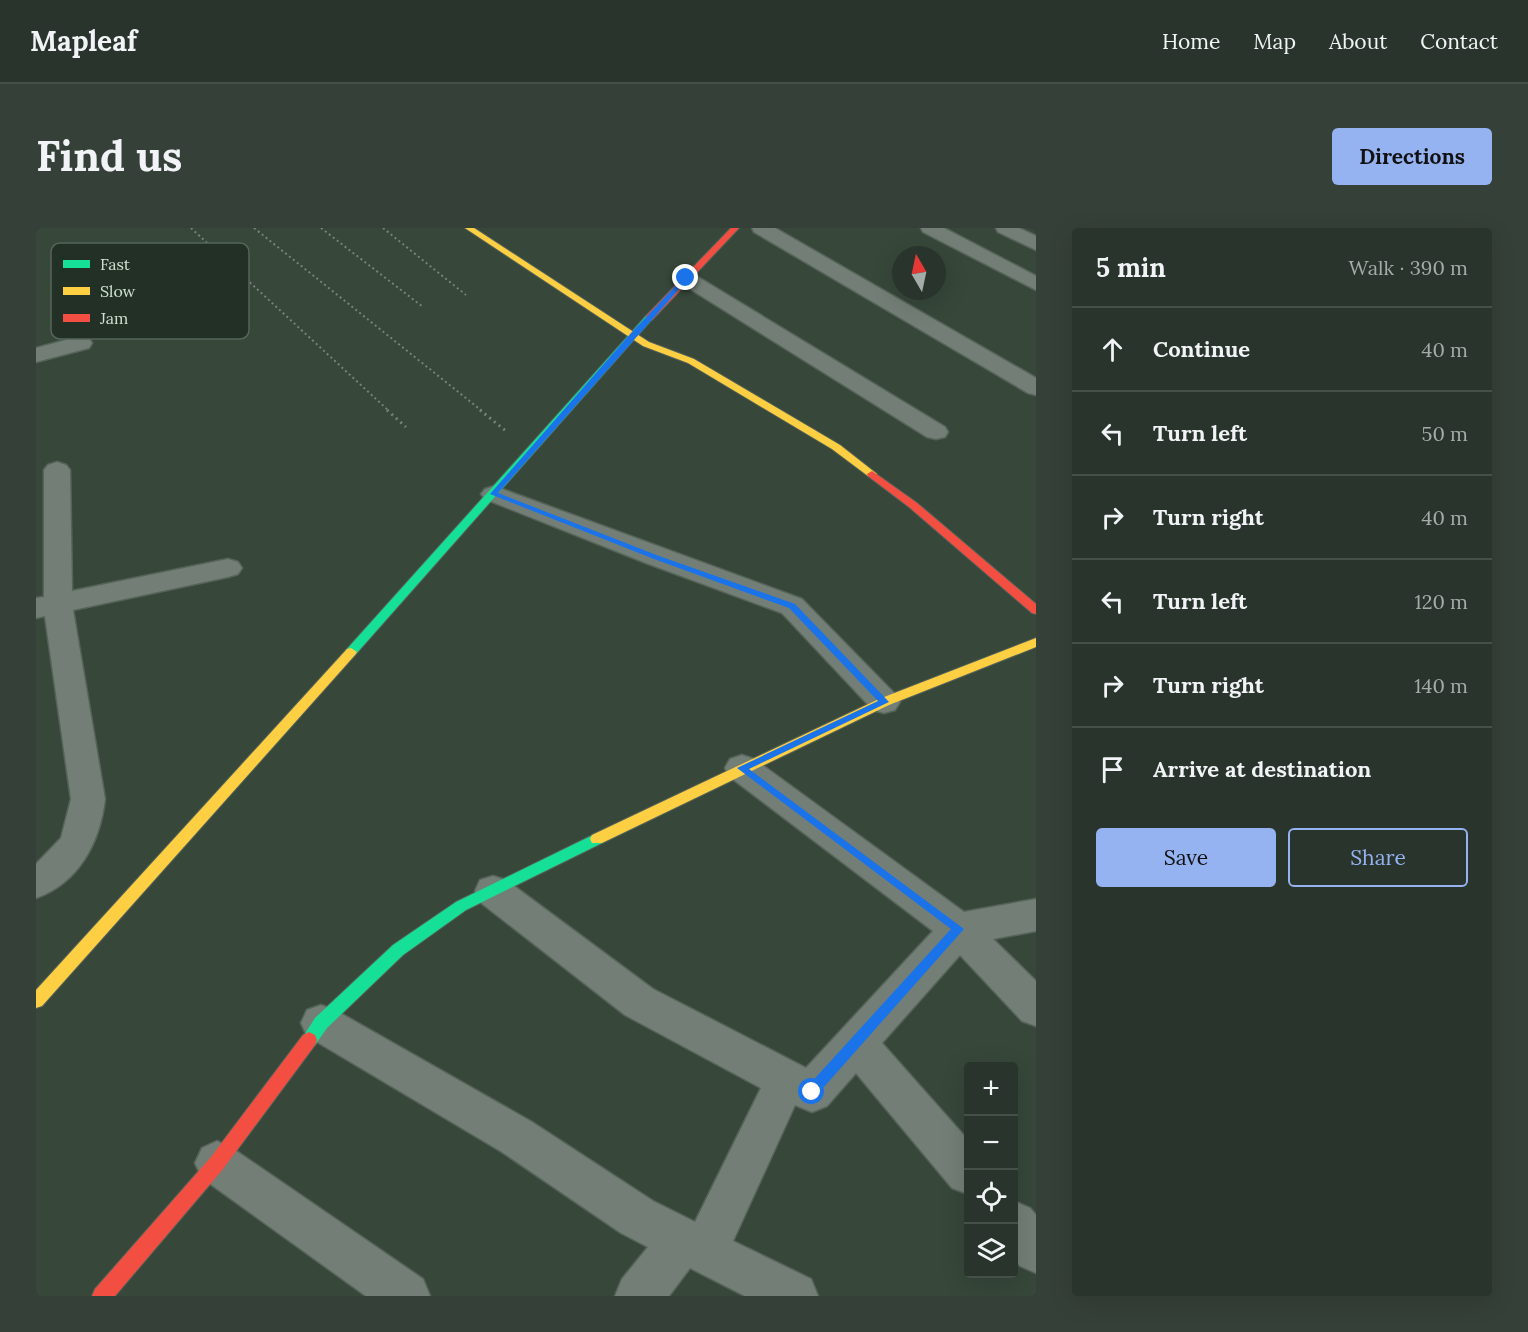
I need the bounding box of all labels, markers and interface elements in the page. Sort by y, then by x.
text: Mapleaf [30,23,137,59]
text: Home [1162,28,1220,55]
text: Map [1253,28,1296,55]
text: About [1329,28,1387,55]
text: Contact [1420,28,1498,55]
button: Directions [1332,128,1492,185]
text: Find us [36,129,182,183]
legend [51,243,249,339]
north arrow [892,246,946,300]
text: 5 min [1096,251,1166,284]
text: Fast [100,254,131,274]
text: Walk · 390 m [1349,255,1468,280]
route end [672,264,698,290]
text: Slow [100,281,136,301]
text: Jam [99,308,128,328]
icon: ahead [1096,333,1129,366]
text: Continue [1153,335,1250,363]
text: 40 m [1422,337,1468,362]
icon: left [1096,417,1129,450]
text: Turn left [1153,419,1247,447]
text: 50 m [1422,421,1468,446]
icon: right [1096,501,1129,534]
text: Turn right [1153,503,1264,531]
text: 40 m [1422,505,1468,530]
icon: left [1096,585,1129,618]
text: Turn left [1153,587,1247,615]
text: 120 m [1414,589,1468,614]
icon: right [1096,669,1129,702]
text: Turn right [1153,671,1264,699]
text: 140 m [1414,673,1468,698]
icon: arrive [1096,753,1129,786]
text: Arrive at destination [1153,755,1371,783]
button: Save [1096,828,1276,887]
button: Share [1288,828,1468,887]
map controls [964,1062,1018,1278]
button: + [964,1062,1018,1116]
route start [798,1078,824,1104]
button: − [964,1116,1018,1170]
button: locate [964,1170,1018,1224]
button: layers [964,1224,1018,1278]

